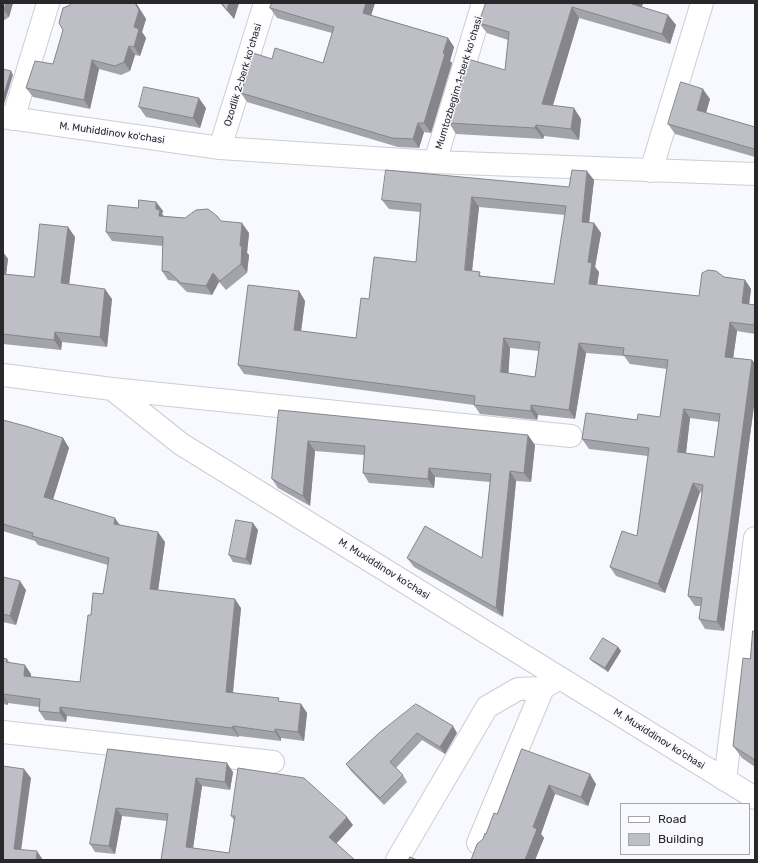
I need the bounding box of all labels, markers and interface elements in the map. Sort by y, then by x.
street label: Mumtozbegim 1-berk koʻchasi [433,15,485,151]
street label: Ozodlik 2-berk koʻchasi [222,22,264,128]
street label: M. Muhiddinov ko'chasi [59,120,165,146]
street label: M. Muxiddinov ko'chasi [336,536,432,602]
street label: M. Muxiddinov ko'chasi [611,706,707,772]
legend [620,803,750,855]
text: Road [658,812,686,826]
text: Building [658,832,704,846]

